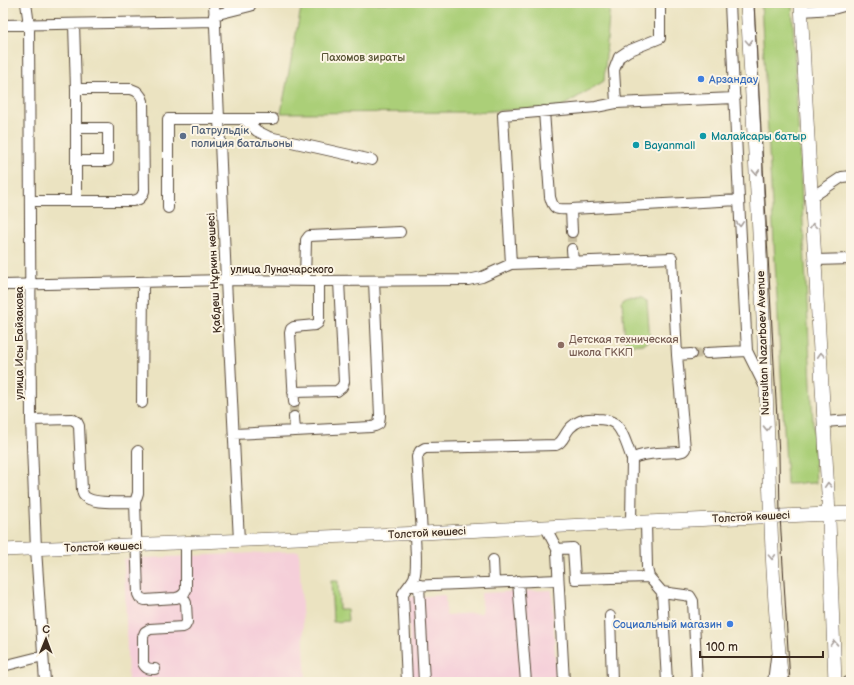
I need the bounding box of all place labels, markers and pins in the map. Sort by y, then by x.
place label: Арзандау [708,73,758,86]
marker: Арзандау [696,74,706,84]
place label: Патрульдік полиция батальоны [191,124,293,150]
place label: Малайсары батыр [711,130,807,143]
marker: Патрульдік полиция батальоны [178,131,188,141]
marker: Малайсары батыр [698,131,708,141]
place label: Bayanmall [644,139,695,152]
marker: Bayanmall [631,140,641,150]
place label: Детская техническая школа ГККП [569,333,679,359]
marker: Детская техническая школа ГККП [556,340,566,350]
place label: Социальный магазин [613,618,722,631]
marker: Социальный магазин [725,619,735,629]

